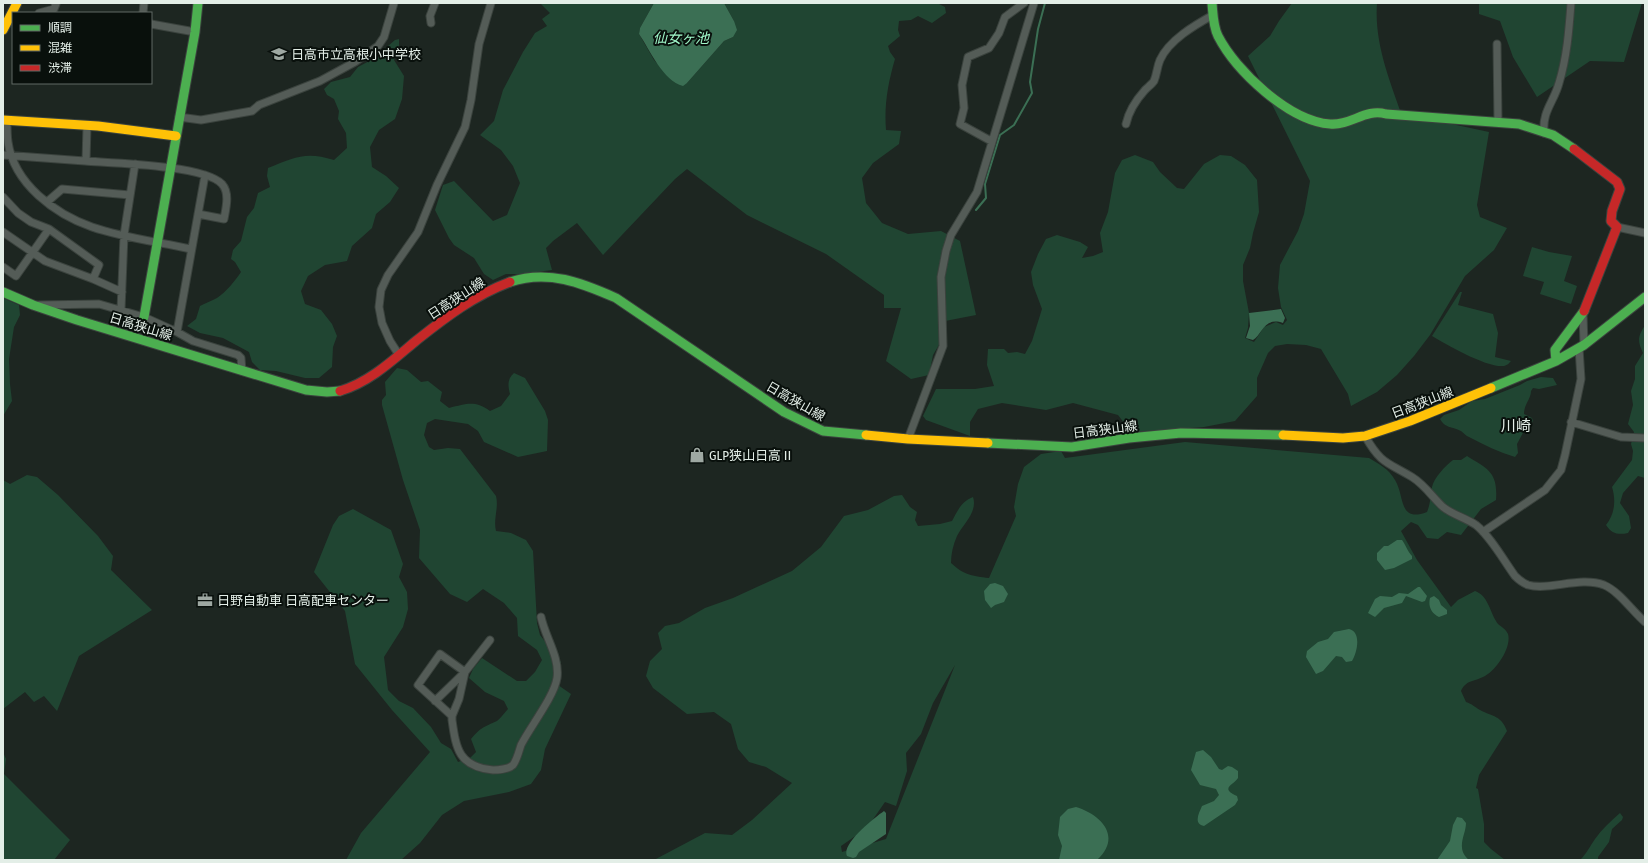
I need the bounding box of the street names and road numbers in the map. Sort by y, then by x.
street label: 日高狭山線 [425,274,488,322]
street label: 日高狭山線 [108,310,174,343]
street label: 日高狭山線 [764,379,828,424]
street label: 日高狭山線 [1389,384,1455,421]
street label: 日高狭山線 [1072,418,1138,441]

